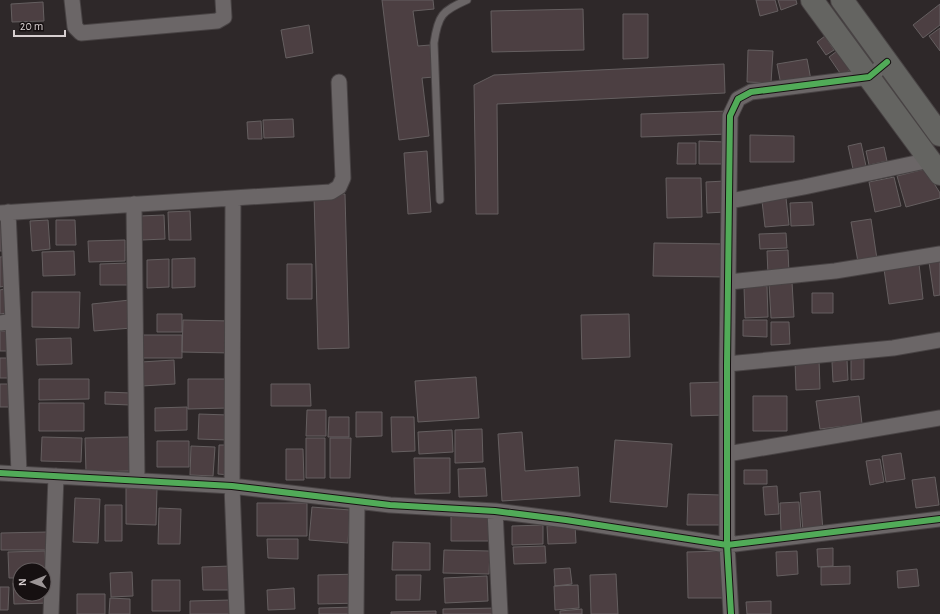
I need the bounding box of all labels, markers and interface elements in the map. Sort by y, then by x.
scale bar [14,12,65,38]
text: 20 m [20,20,43,32]
north arrow [12,562,52,602]
text: N [17,578,28,586]

